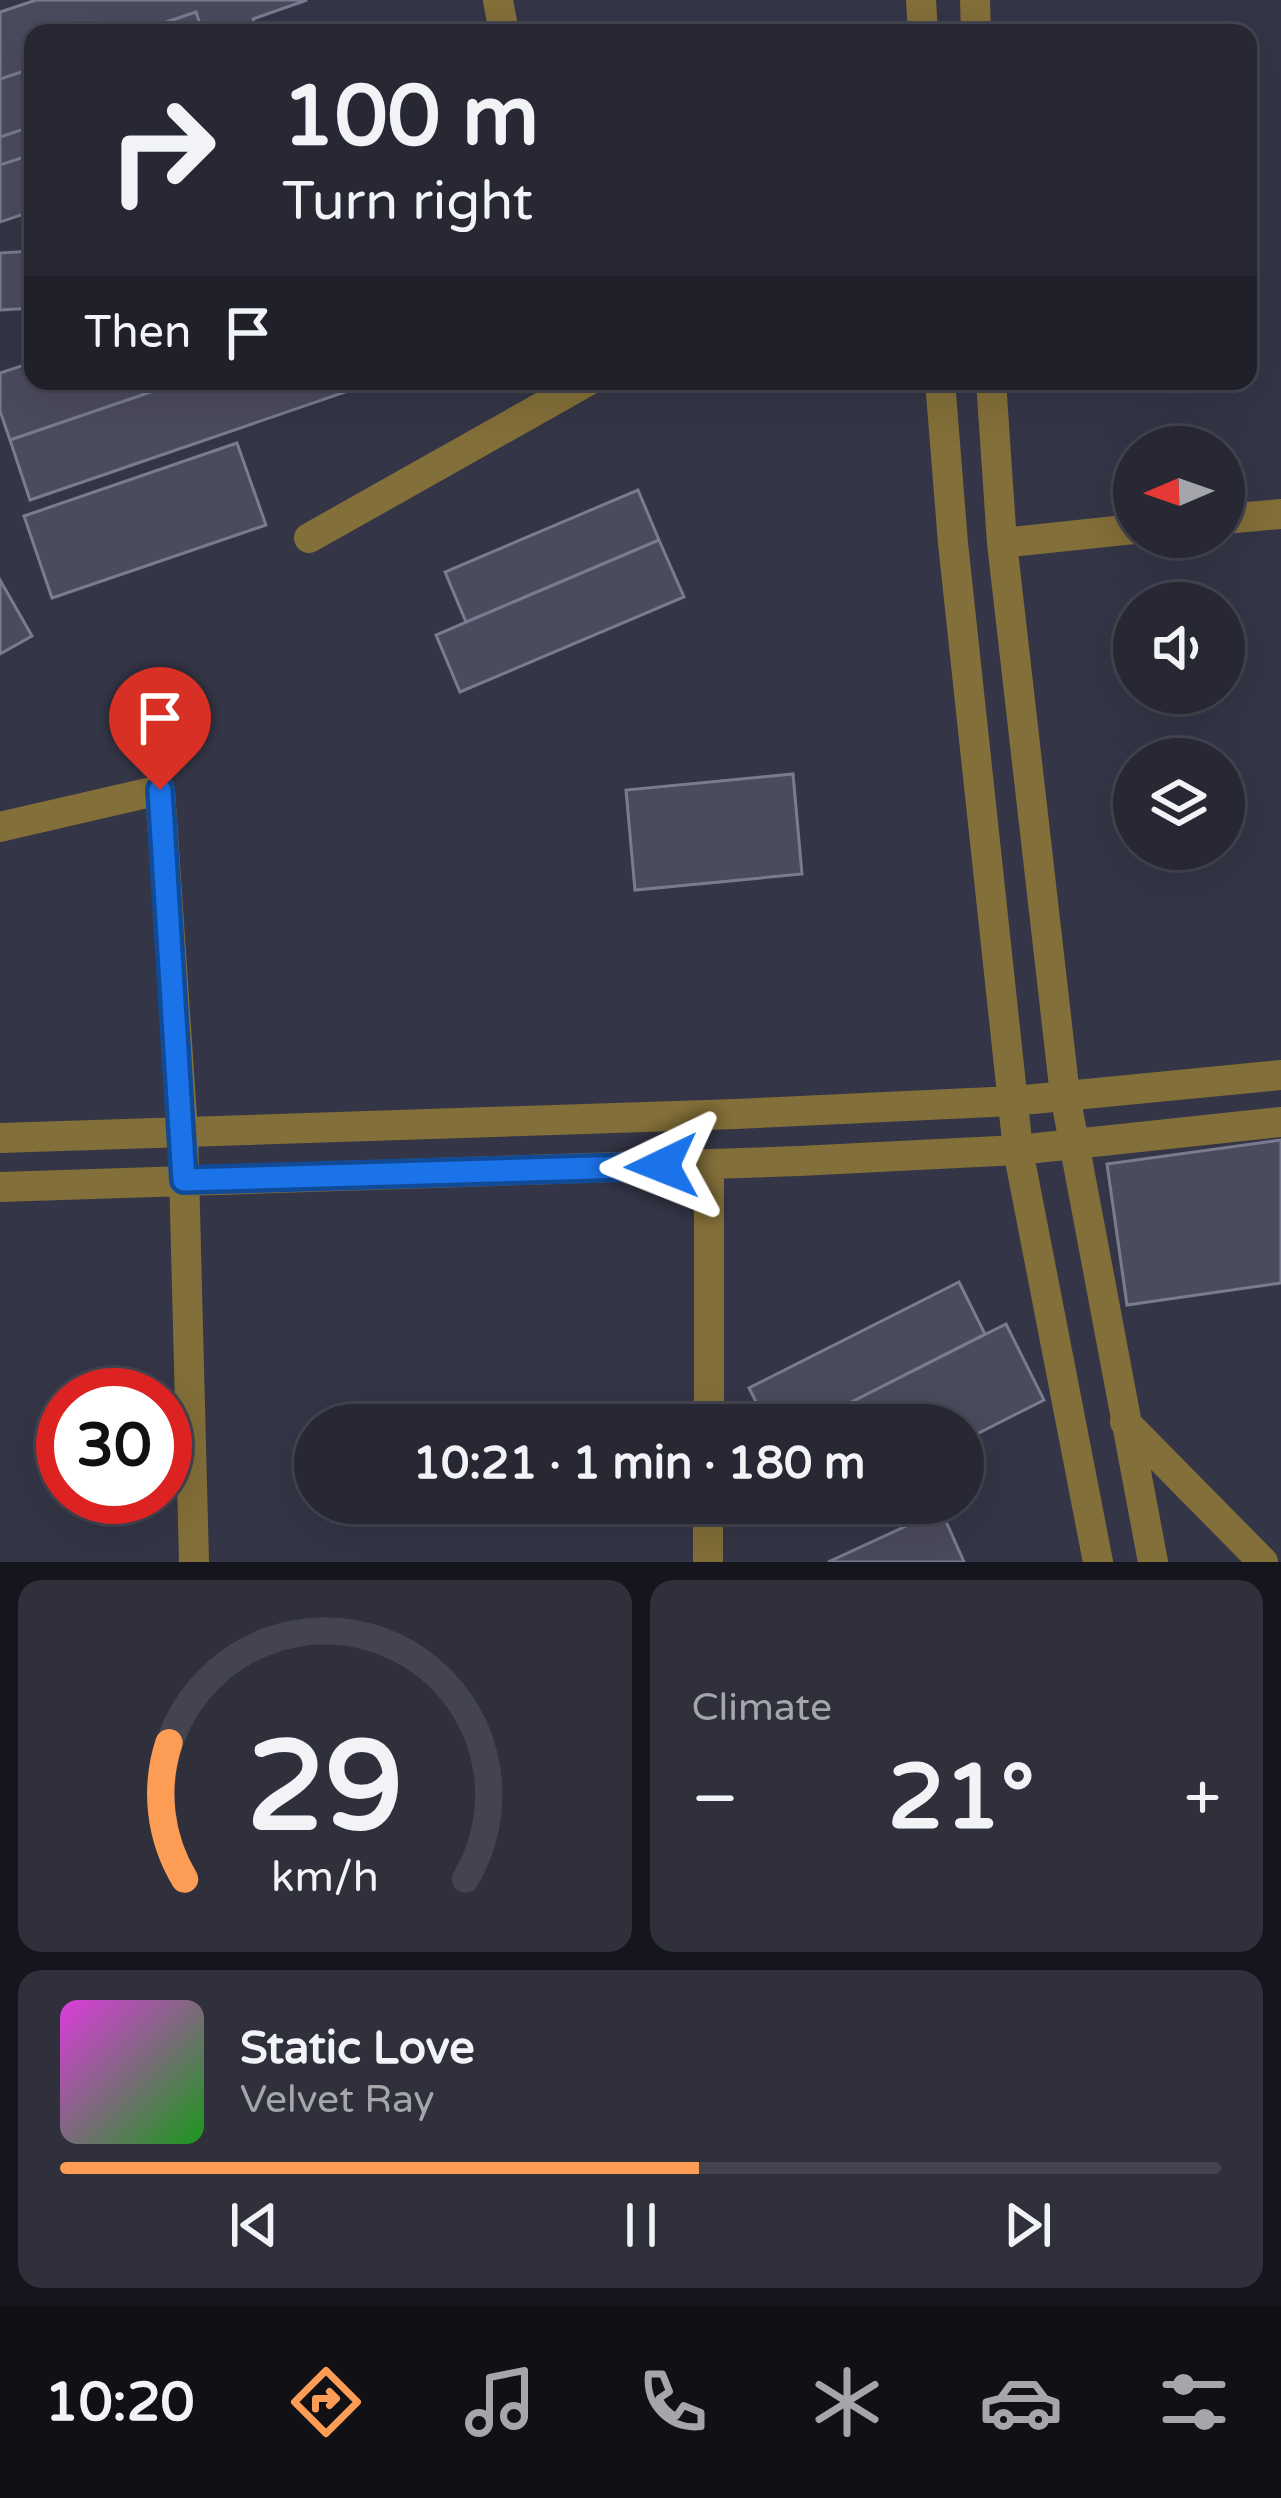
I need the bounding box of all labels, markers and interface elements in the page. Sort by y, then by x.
text: 100 m [282,67,539,168]
icon: right [84,72,240,228]
text: Turn right [282,169,533,234]
icon: arrive [215,300,281,366]
text: Then [84,306,191,360]
north arrow [1113,426,1245,558]
map controls [1113,426,1245,870]
button: sound [1113,582,1245,714]
pin [109,667,211,790]
icon: arrive [127,685,193,751]
button: layers [1113,738,1245,870]
position arrow [599,1103,725,1229]
speed limit sign: 30 [36,1368,192,1524]
text: 10:21 · 1 min · 180 m [413,1437,865,1491]
text: Climate [692,1684,832,1731]
text: 29 [246,1713,403,1864]
text: 21° [888,1744,1035,1853]
text: − [692,1759,739,1839]
text: + [1184,1759,1221,1839]
text: km/h [271,1852,379,1903]
text: Static Love [240,2022,475,2076]
text: Velvet Ray [240,2076,435,2123]
icon: previous [221,2192,287,2258]
icon: pause [608,2192,674,2258]
icon: next [995,2192,1061,2258]
icon: directions [284,2360,368,2444]
icon: music [458,2360,542,2444]
icon: phone [631,2360,715,2444]
icon: climate [805,2360,889,2444]
icon: car [979,2360,1063,2444]
icon: filters [1152,2360,1236,2444]
text: 10:20 [45,2370,195,2435]

